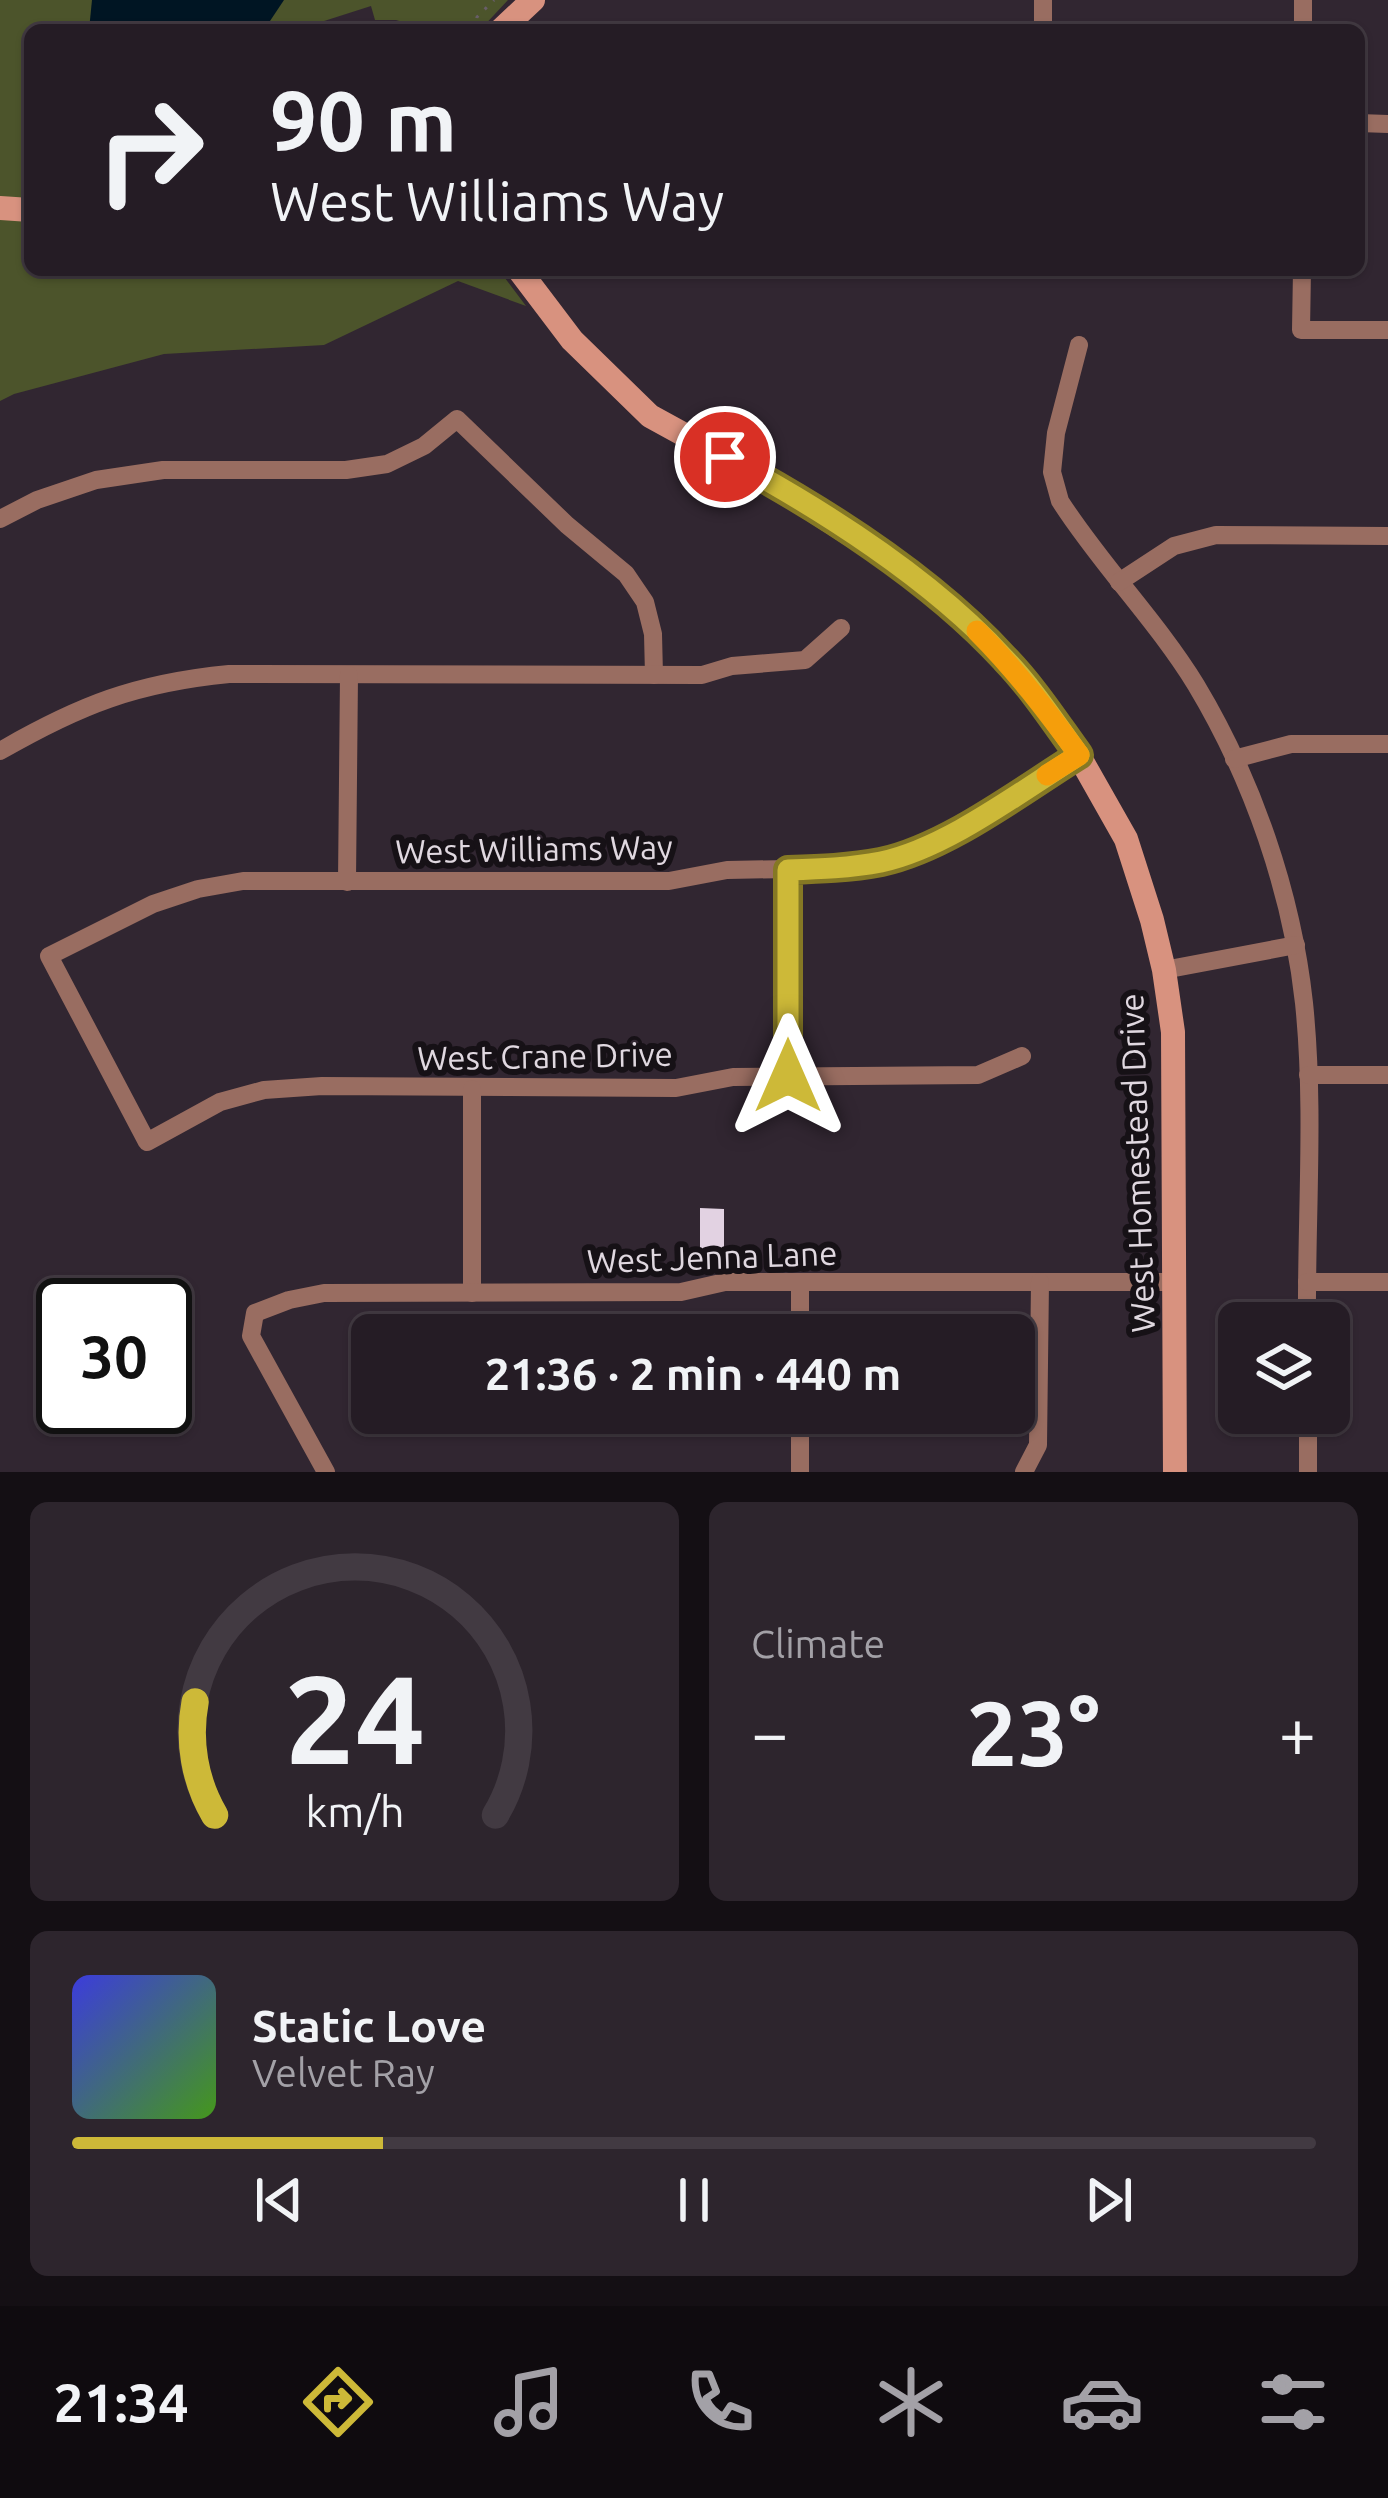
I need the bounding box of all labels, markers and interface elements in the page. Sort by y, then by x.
icon: right [72,72,228,228]
text: 90 m [270,73,457,167]
text: West Williams Way [270,171,724,231]
pin [674,406,776,508]
icon: arrive [692,424,758,490]
street label: West Williams Way [395,828,673,869]
street label: West Homestead Drive [1112,993,1161,1333]
position arrow [725,1013,851,1139]
street label: West Crane Drive [417,1035,673,1076]
street label: West Jenna Lane [586,1234,838,1279]
speed limit sign: 30 [36,1278,192,1434]
map controls [1218,1302,1350,1434]
button: layers [1218,1302,1350,1434]
text: 21:36 · 2 min · 440 m [485,1348,901,1399]
text: Climate [751,1622,885,1665]
text: 24 [284,1648,425,1788]
text: 23° [967,1682,1100,1783]
text: − [751,1695,788,1769]
text: + [1279,1695,1316,1769]
text: km/h [305,1786,404,1834]
text: Static Love [252,2000,486,2051]
text: Velvet Ray [252,2051,435,2094]
icon: previous [246,2167,312,2233]
icon: pause [661,2167,727,2233]
icon: next [1076,2167,1142,2233]
icon: directions [296,2360,380,2444]
icon: music [487,2360,571,2444]
icon: phone [678,2360,762,2444]
icon: climate [869,2360,953,2444]
icon: car [1060,2360,1144,2444]
icon: filters [1251,2360,1335,2444]
text: 21:34 [53,2372,189,2432]

